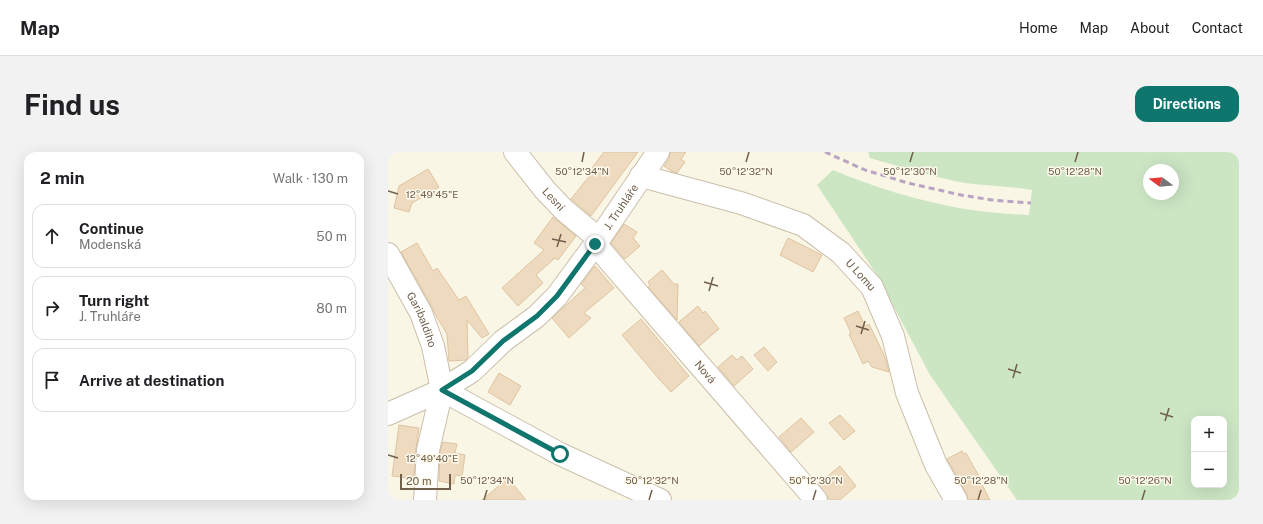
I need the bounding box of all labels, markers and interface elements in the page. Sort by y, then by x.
text: Map [20,17,60,39]
text: Home [1019,20,1058,36]
text: Map [1080,20,1108,36]
text: About [1130,20,1170,36]
text: Contact [1192,20,1243,36]
button: Directions [1135,86,1239,122]
text: Find us [24,88,120,121]
north arrow [1143,164,1179,200]
text: 50°12'34"N [555,165,609,177]
text: 50°12'32"N [719,165,773,177]
text: 50°12'30"N [883,165,937,177]
text: 50°12'28"N [1048,165,1102,177]
text: 2 min [40,168,85,188]
text: Walk · 130 m [273,171,348,186]
street label: J. Truhláře [601,182,641,232]
street label: Lesní [540,185,568,213]
text: 12°49'45"E [406,188,458,200]
text: Continue [79,220,144,237]
icon: ahead [41,225,63,247]
text: 50 m [316,229,347,244]
route end [586,235,604,253]
text: Modenská [79,237,141,252]
street label: U Lomu [843,256,878,293]
street label: Garibaldiho [404,290,439,349]
text: Turn right [79,292,149,309]
icon: right [41,297,63,319]
text: 80 m [316,301,347,316]
text: J. Truhláře [79,309,141,324]
street label: Nová [692,358,718,386]
icon: arrive [41,369,63,391]
text: Arrive at destination [79,372,224,389]
map controls [1191,416,1227,488]
button: + [1191,416,1227,452]
route start [551,445,569,463]
text: 12°49'40"E [406,452,458,464]
button: − [1191,452,1227,488]
scale bar [400,472,451,491]
text: 50°12'34"N [460,474,514,486]
text: 50°12'32"N [625,474,679,486]
text: 50°12'30"N [789,474,843,486]
text: 50°12'28"N [954,474,1008,486]
text: 50°12'26"N [1118,474,1172,486]
text: 20 m [406,475,431,487]

